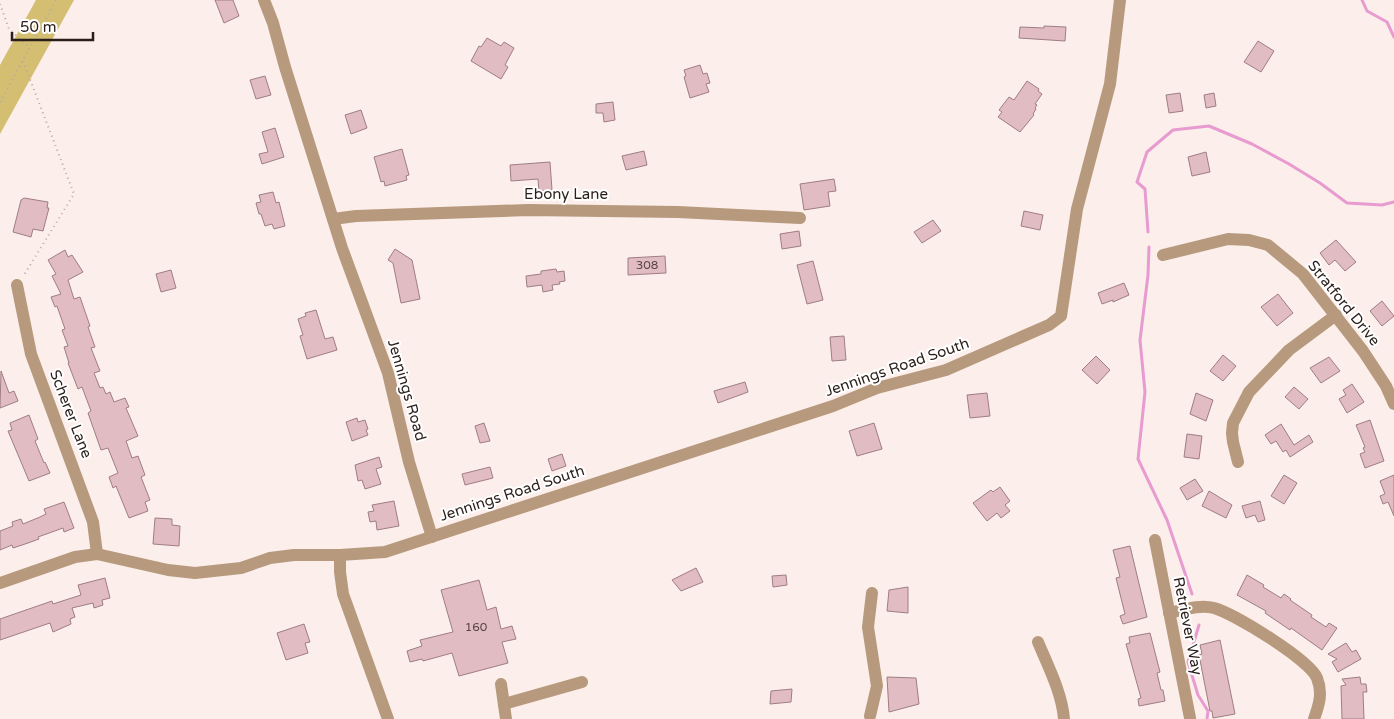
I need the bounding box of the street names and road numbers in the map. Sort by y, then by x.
street label: Ebony Lane [524,185,608,203]
street label: Stratford Drive [1304,257,1384,349]
street label: Jennings Road South [823,334,971,400]
street label: Jennings Road [384,337,430,443]
street label: Scherer Lane [46,367,96,461]
street label: Jennings Road South [437,461,587,525]
street label: Retriever Way [1170,575,1206,677]

